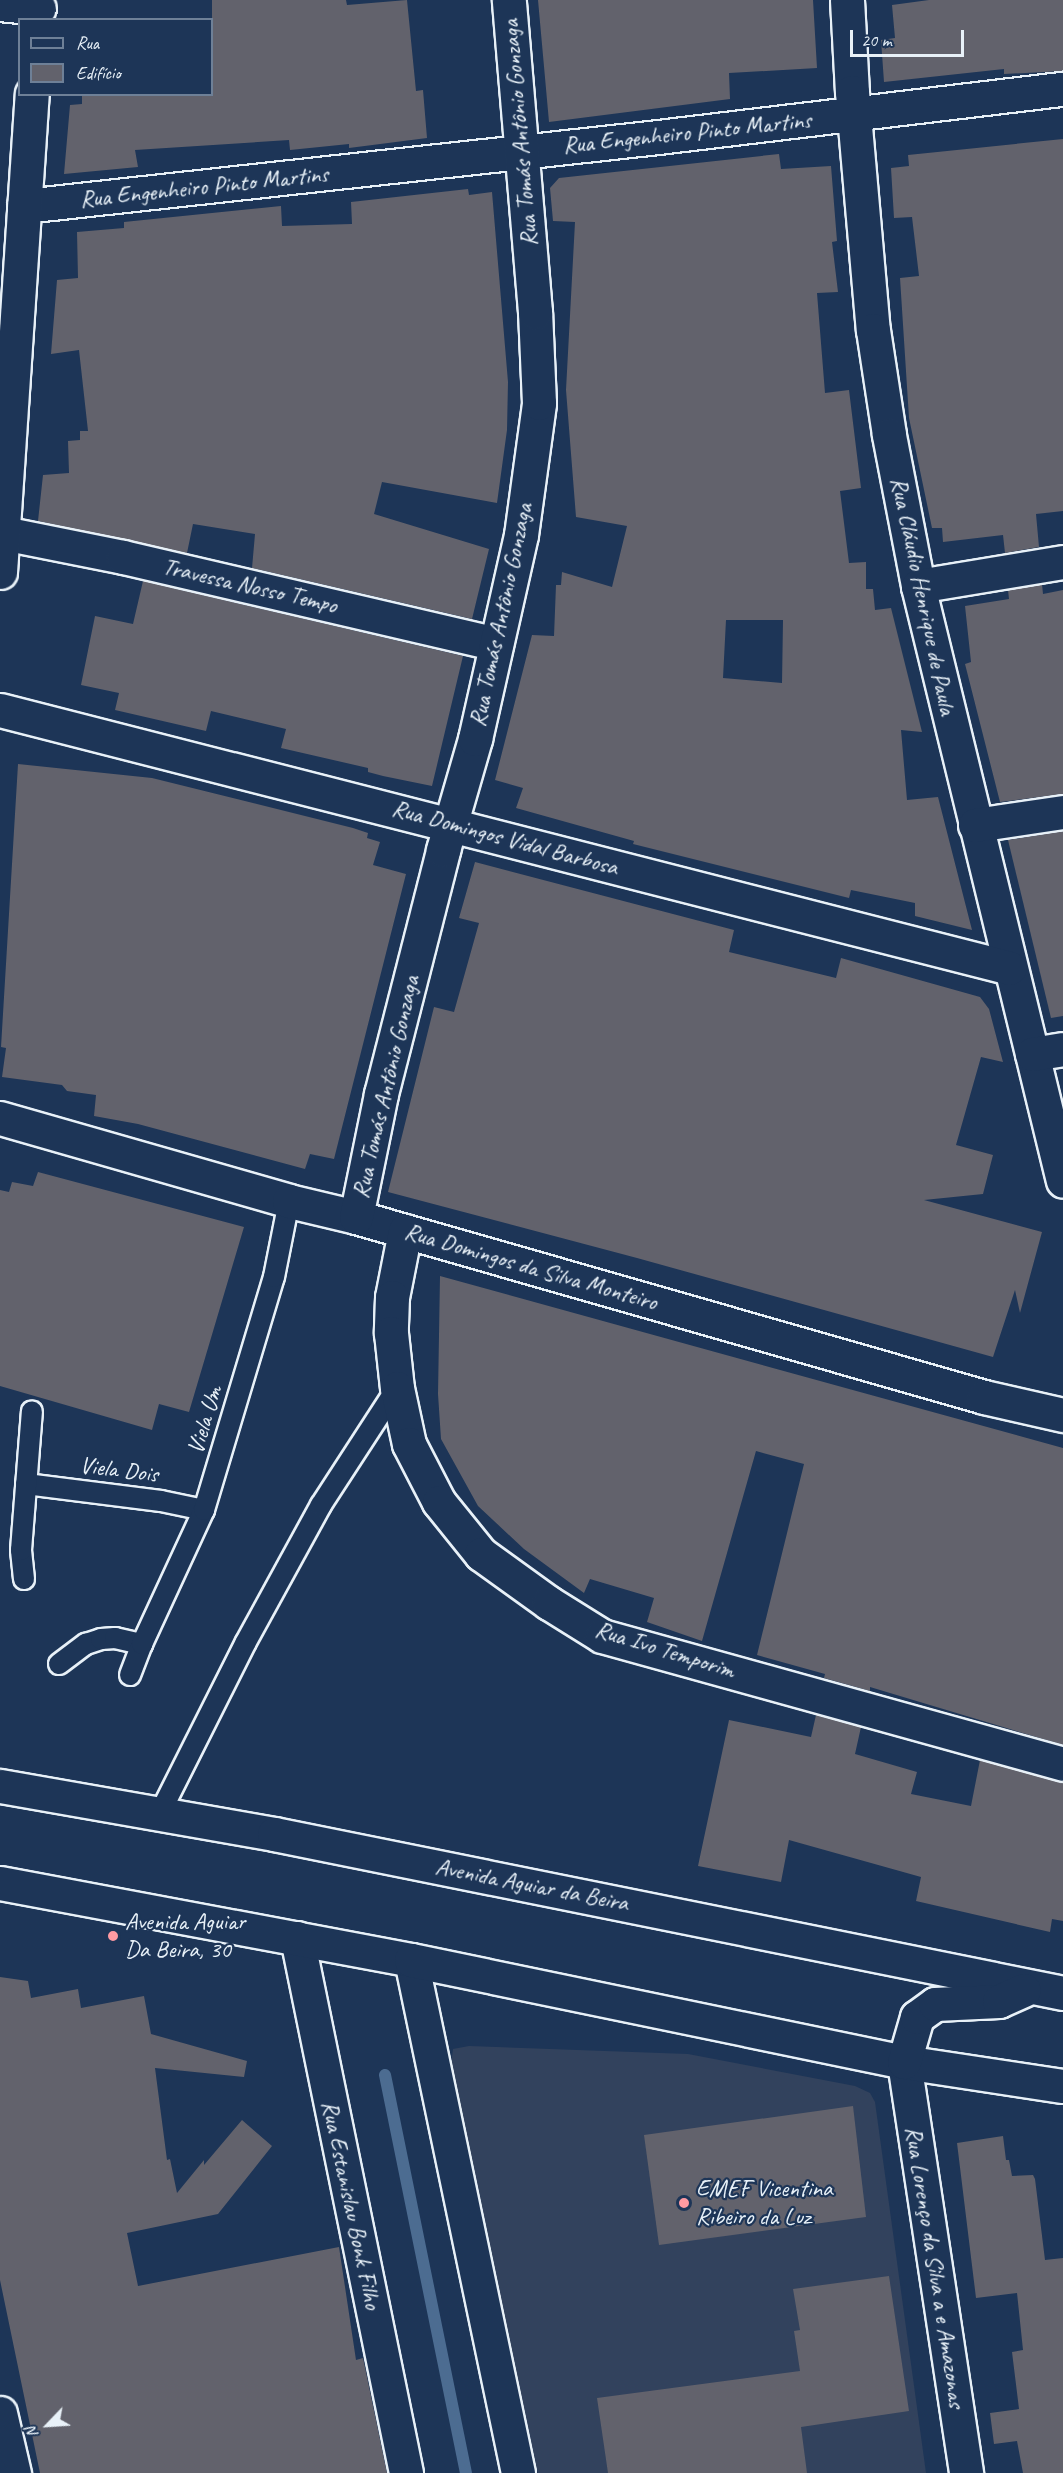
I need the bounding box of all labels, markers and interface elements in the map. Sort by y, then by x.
legend [18,18,213,96]
scale bar [853,18,967,56]
street label: Rua Tomás Antônio Gonzaga [496,19,544,247]
text: 20 m [861,29,892,51]
text: Rua [76,32,99,54]
text: Edifício [76,62,121,84]
street label: Rua Engenheiro Pinto Martins [561,106,813,160]
street label: Rua Engenheiro Pinto Martins [78,160,330,214]
street label: Rua Cláudio Henrique de Paula [884,474,962,718]
street label: Rua Tomás Antônio Gonzaga [463,501,539,729]
street label: Travessa Nosso Tempo [161,552,339,620]
street label: Rua Domingos Vidal Barbosa [389,794,621,882]
street label: Rua Tomás Antônio Gonzaga [346,973,426,1201]
street label: Rua Domingos da Silva Monteiro [401,1217,661,1317]
street label: Viela Um [181,1383,229,1457]
street label: Viela Dois [78,1451,160,1489]
street label: Rua Ivo Temporim [593,1615,737,1685]
street label: Avenida Aguiar da Beira [433,1852,631,1918]
place label: Avenida Aguiar Da Beira, 30 [125,1908,245,1964]
marker: Avenida Aguiar Da Beira, 30 [106,1929,120,1943]
street label: Rua Estanislau Bonk Filho [315,2098,387,2312]
street label: Rua Lorenço da Silva a e Amazonas [898,2124,972,2410]
place label: EMEF Vicentina Ribeiro da Luz [696,2175,832,2231]
marker: EMEF Vicentina Ribeiro da Luz [677,2196,691,2210]
north arrow [18,2395,78,2455]
text: N [21,2424,43,2441]

